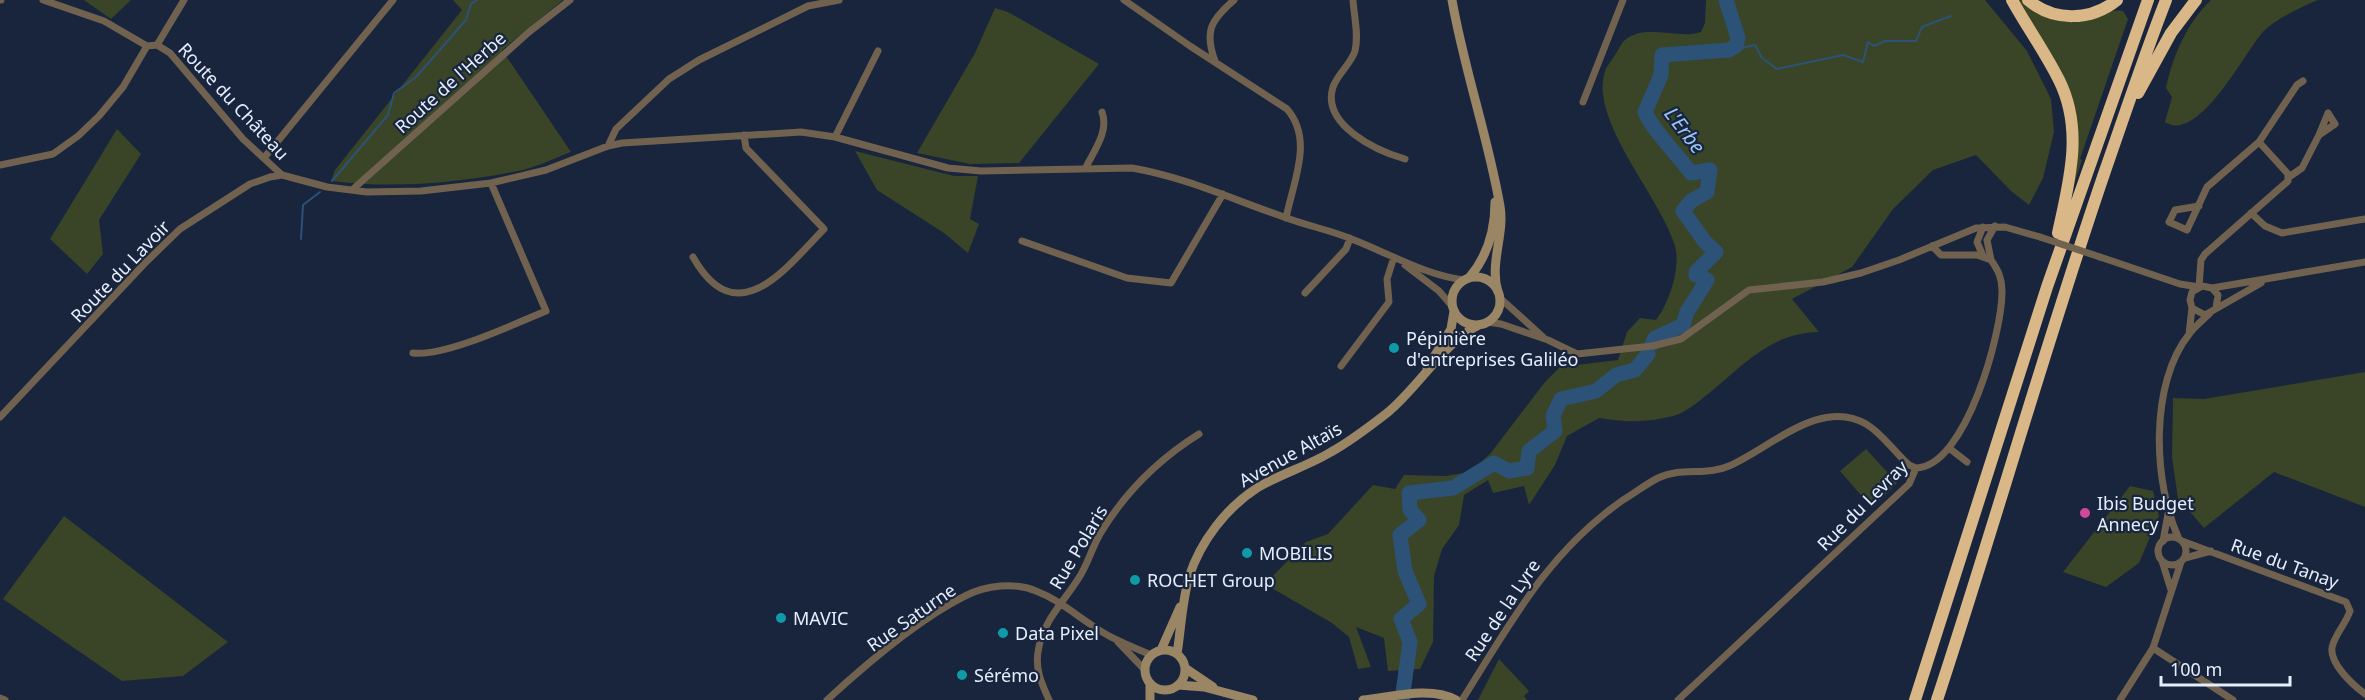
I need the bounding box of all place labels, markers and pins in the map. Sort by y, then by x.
place label: Pépinière d'entreprises Galiléo [1406,326,1578,371]
marker: Pépinière d'entreprises Galiléo [1387,341,1401,355]
place label: Ibis Budget Annecy [2097,491,2194,536]
marker: Ibis Budget Annecy [2078,506,2092,520]
place label: MOBILIS [1259,541,1333,565]
marker: MOBILIS [1240,546,1254,560]
place label: ROCHET Group [1147,568,1275,592]
marker: ROCHET Group [1128,573,1142,587]
place label: MAVIC [793,606,848,630]
marker: MAVIC [774,611,788,625]
place label: Data Pixel [1015,621,1099,645]
marker: Data Pixel [996,626,1010,640]
place label: Sérémo [974,663,1039,687]
marker: Sérémo [955,668,969,682]

